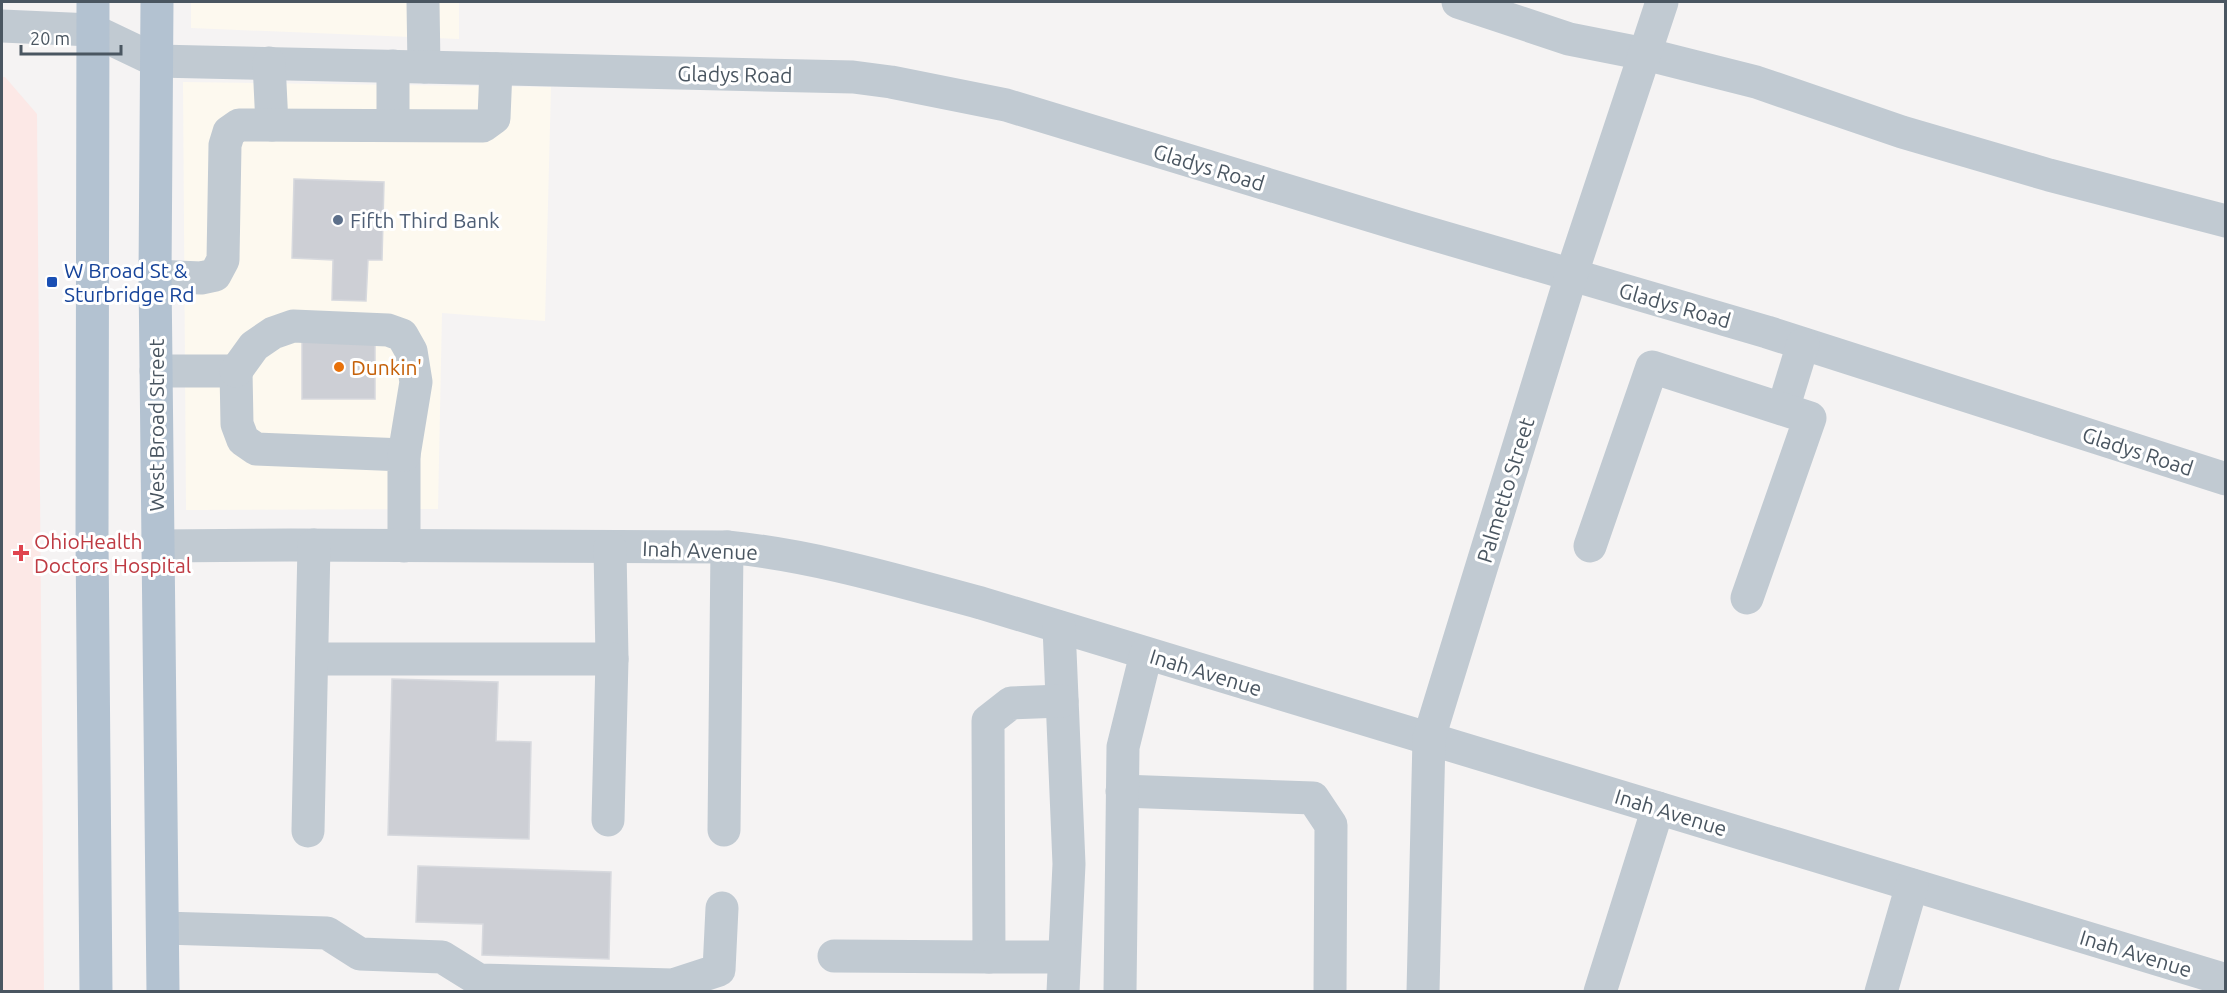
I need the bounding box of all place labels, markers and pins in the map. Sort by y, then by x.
place label: Fifth Third Bank [350,208,500,232]
marker: Fifth Third Bank [331,213,345,227]
place label: W Broad St & Sturbridge Rd [64,258,195,306]
marker: W Broad St & Sturbridge Rd [45,275,59,289]
place label: Dunkin' [351,355,422,379]
marker: Dunkin' [332,360,346,374]
place label: OhioHealth Doctors Hospital [34,529,191,577]
marker: OhioHealth Doctors Hospital [12,544,30,562]

